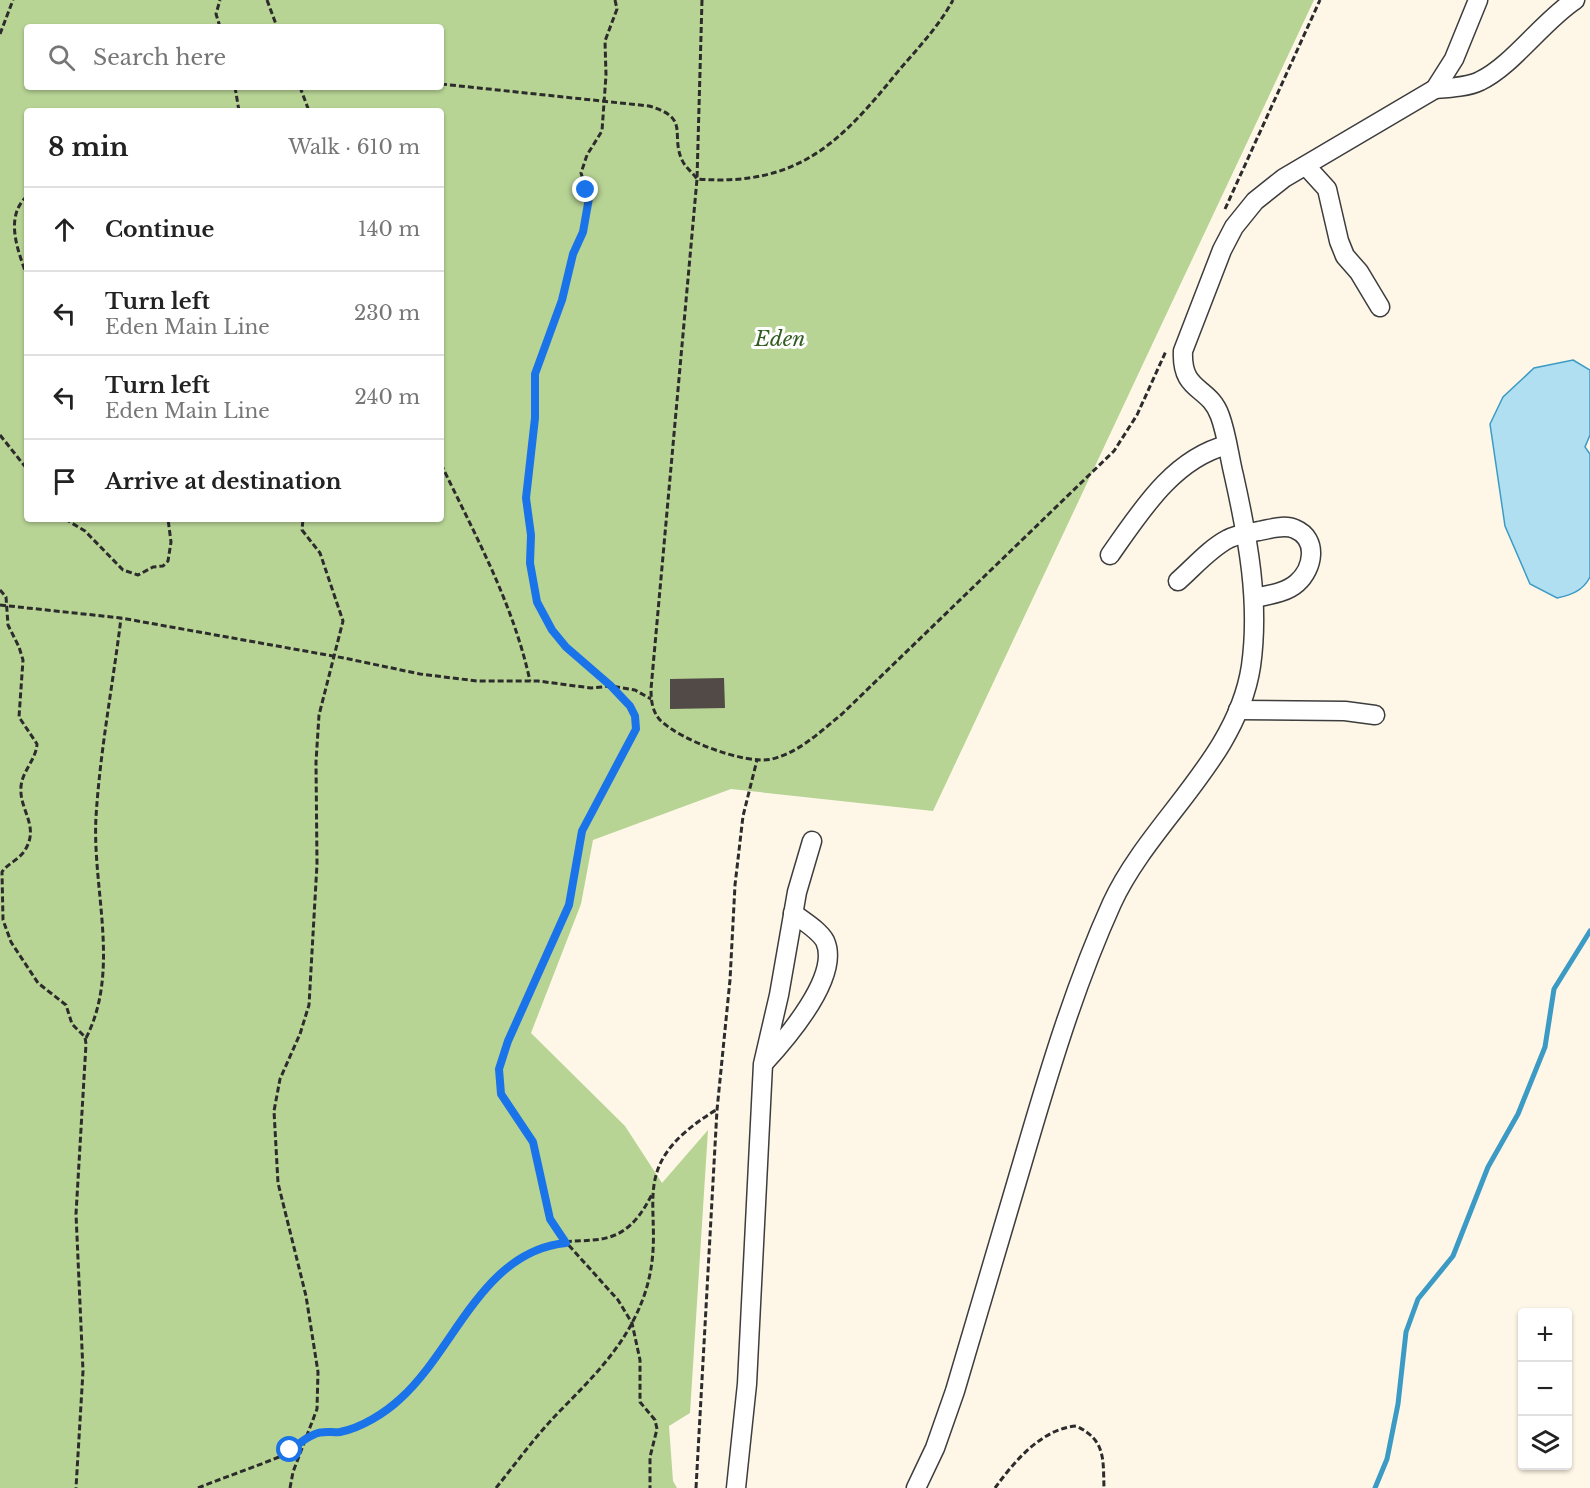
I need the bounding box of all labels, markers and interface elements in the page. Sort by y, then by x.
search box [24,24,444,90]
icon: search [45,41,78,74]
text: Search here [93,44,226,71]
text: 8 min [48,131,128,163]
text: Walk · 610 m [288,135,420,159]
route end [572,176,598,202]
icon: ahead [48,213,81,246]
text: Continue [105,216,214,243]
text: 140 m [358,217,420,241]
text: Turn left [105,288,210,315]
icon: left [48,297,81,330]
text: 230 m [354,301,420,325]
text: Eden Main Line [105,315,270,339]
park label: Eden [754,326,805,352]
text: Turn left [105,372,210,399]
icon: left [48,381,81,414]
text: 240 m [355,385,420,409]
text: Eden Main Line [105,399,270,423]
icon: arrive [48,465,81,498]
text: Arrive at destination [105,468,342,495]
map controls [1518,1308,1572,1470]
button: + [1518,1308,1572,1362]
button: − [1518,1362,1572,1416]
button: layers [1518,1416,1572,1470]
route start [276,1436,302,1462]

